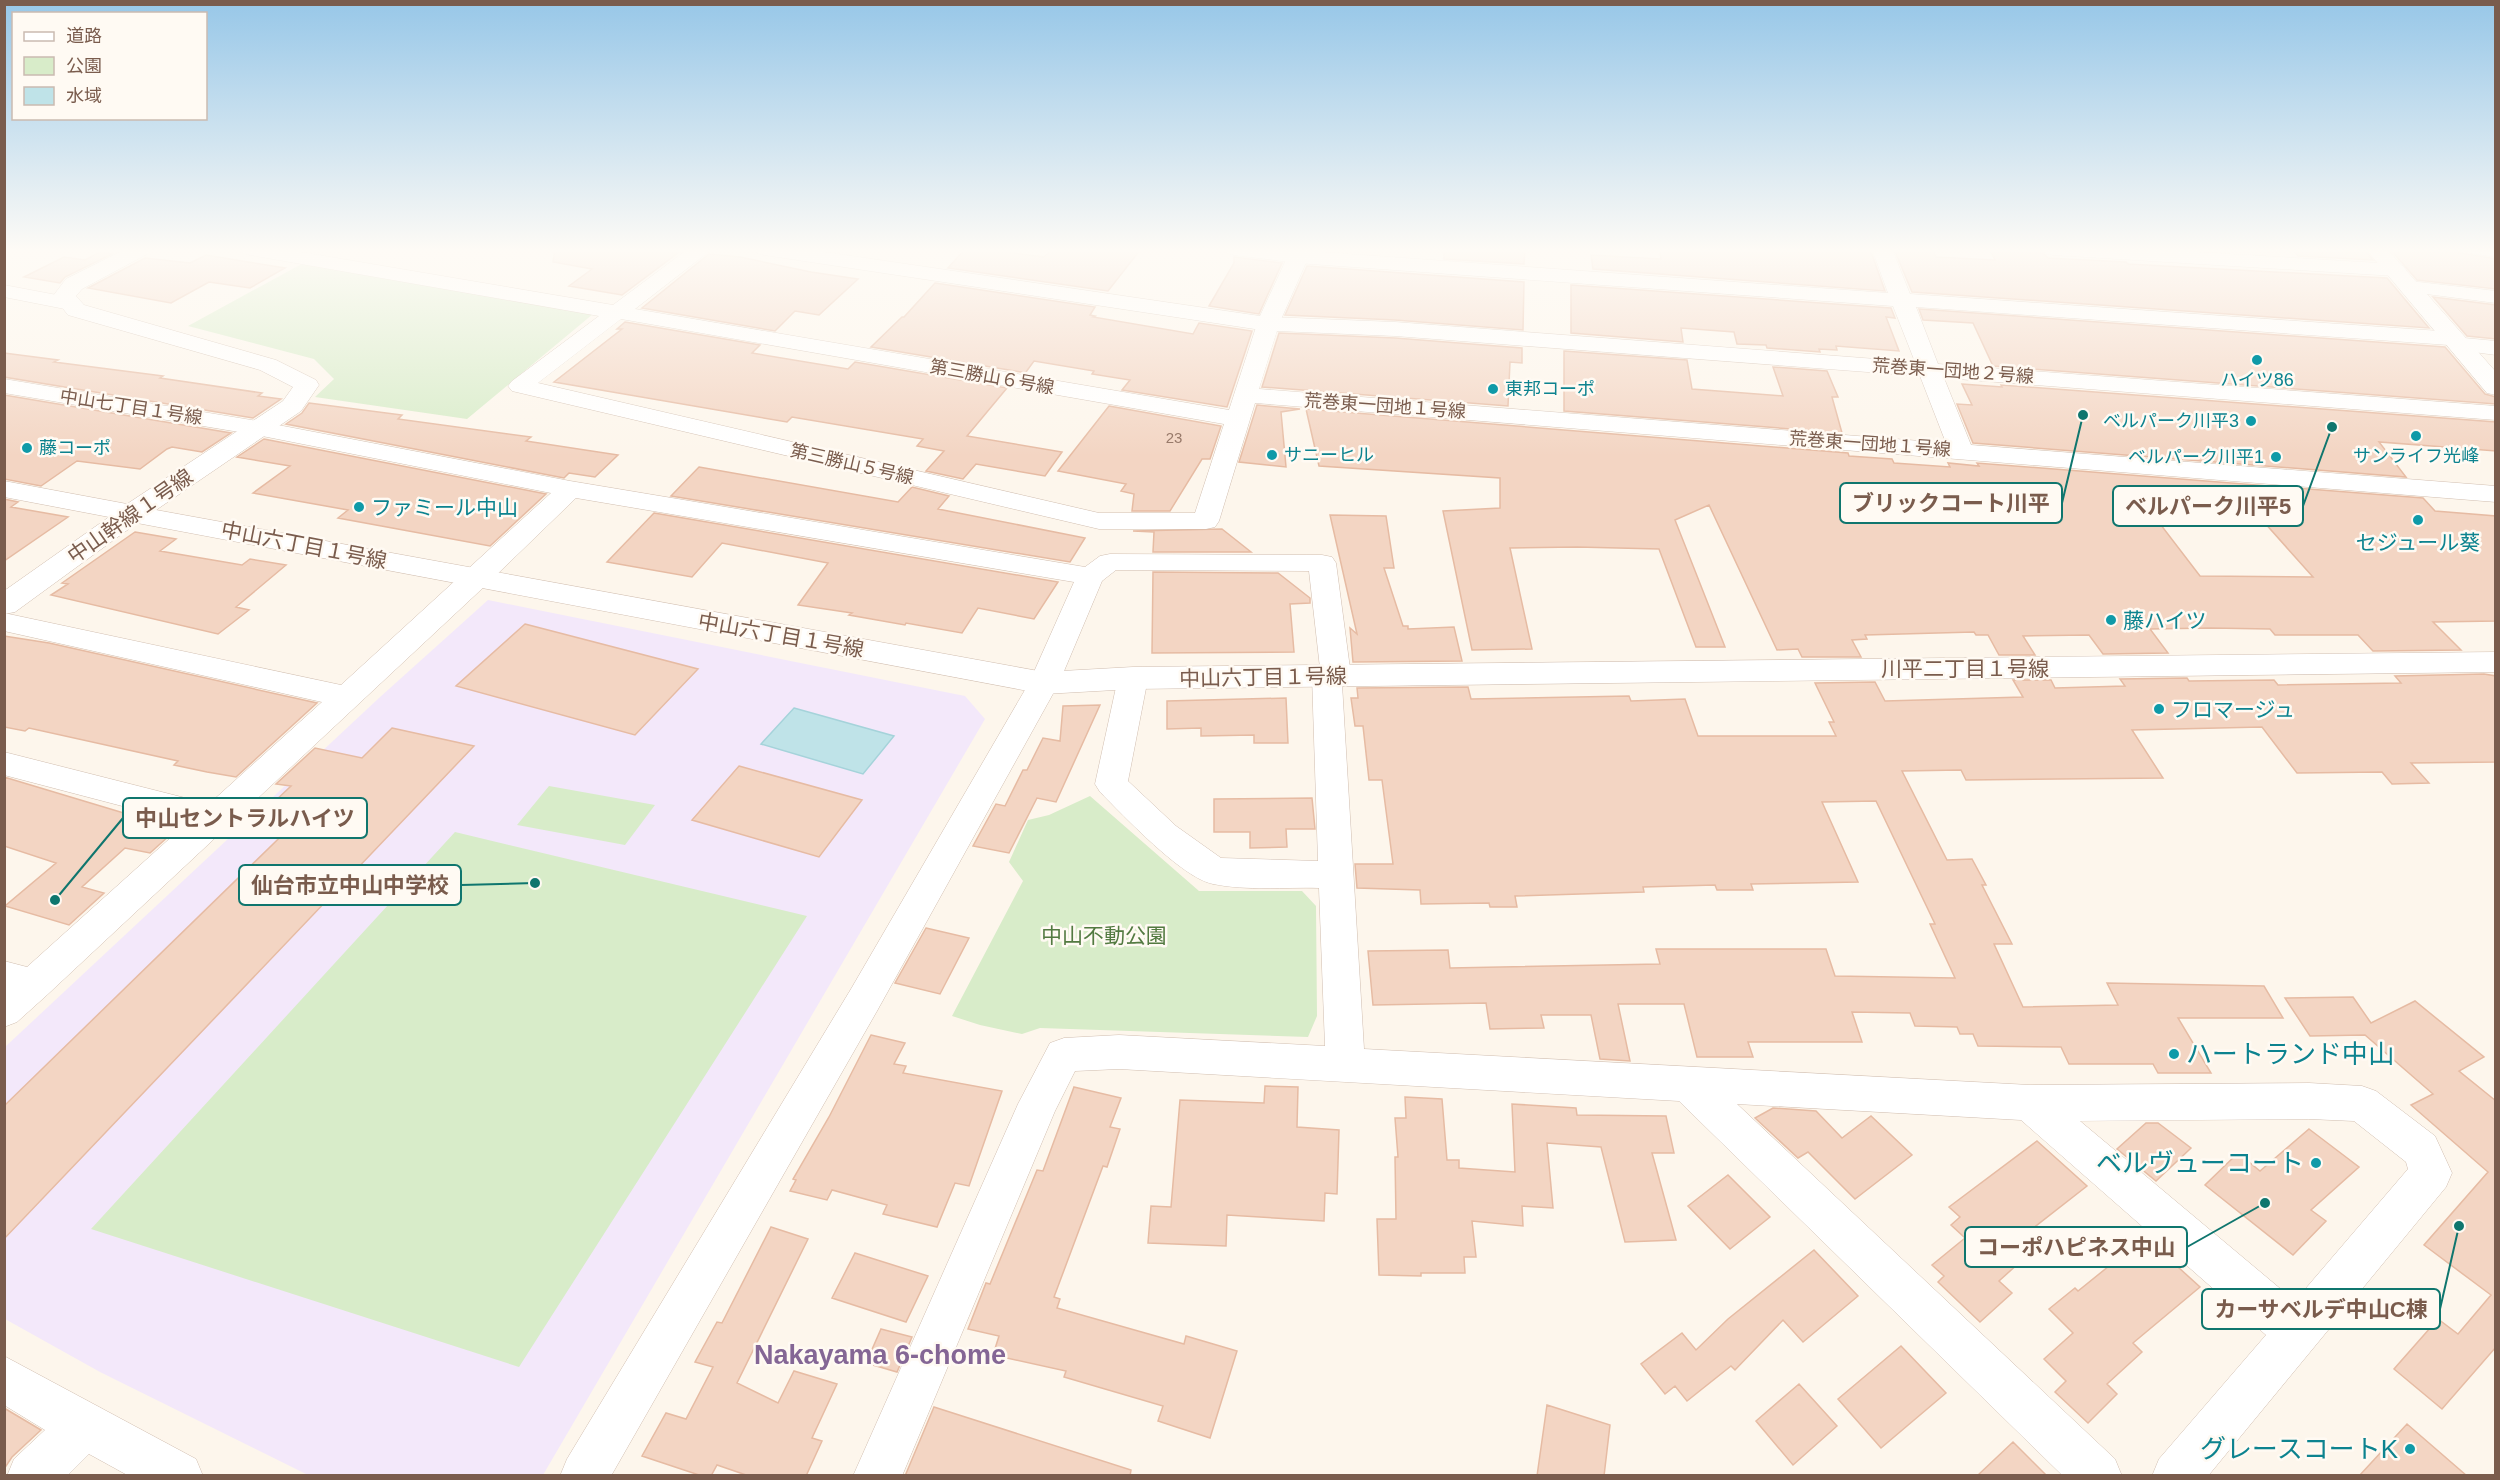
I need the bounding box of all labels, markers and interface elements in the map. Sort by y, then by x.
legend [12,12,207,120]
text: 道路 [66,26,102,46]
text: 公園 [66,56,102,76]
text: 水域 [66,86,102,106]
marker: ハイツ86 [2250,353,2264,367]
street label: 荒巻東一団地２号線 [1871,355,2035,387]
street label: 第三勝山６号線 [928,356,1056,398]
place label: ハイツ86 [2220,370,2294,390]
place label: 東邦コーポ [1505,379,1595,399]
marker: 東邦コーポ [1486,382,1500,396]
street label: 中山七丁目１号線 [58,386,204,428]
street label: 荒巻東一団地１号線 [1303,390,1467,422]
place label: ベルパーク川平3 [2103,411,2239,431]
marker: ベルパーク川平3 [2244,414,2258,428]
street label: 荒巻東一団地１号線 [1788,428,1952,460]
house number: 23 [1166,429,1182,446]
marker: サンライフ光峰 [2409,429,2423,443]
place label: 藤コーポ [39,438,111,458]
street label: 第三勝山５号線 [788,440,916,488]
marker: 藤コーポ [20,441,34,455]
place label: サニーヒル [1284,445,1374,465]
place label: サンライフ光峰 [2353,446,2479,466]
place label: ベルパーク川平1 [2128,447,2264,467]
marker: サニーヒル [1265,448,1279,462]
marker: ベルパーク川平1 [2269,450,2283,464]
street label: 中山幹線１号線 [63,464,197,568]
callout: ブリックコート川平 [1840,483,2062,523]
callout: ベルパーク川平5 [2113,486,2303,526]
text: ブリックコート川平 [1852,491,2050,516]
text: ベルパーク川平5 [2125,494,2291,519]
place label: ファミール中山 [371,496,518,519]
marker: ファミール中山 [352,500,366,514]
marker: セジュール葵 [2411,513,2425,527]
street label: 中山六丁目１号線 [219,518,389,572]
place label: セジュール葵 [2356,531,2480,554]
street label: 中山六丁目１号線 [696,609,866,661]
place label: 藤ハイツ [2123,609,2207,632]
marker: 藤ハイツ [2104,613,2118,627]
street label: 川平二丁目１号線 [1881,657,2049,680]
street label: 中山六丁目１号線 [1179,664,1347,690]
place label: フロマージュ [2171,698,2295,721]
marker: フロマージュ [2152,702,2166,716]
callout: 中山セントラルハイツ [123,798,367,838]
text: 中山セントラルハイツ [135,806,355,831]
callout: 仙台市立中山中学校 [239,865,461,905]
text: 仙台市立中山中学校 [251,873,449,898]
park label: 中山不動公園 [1041,924,1167,947]
place label: ハートランド中山 [2186,1039,2394,1069]
marker: ハートランド中山 [2167,1047,2181,1061]
place label: ベルヴューコート [2096,1148,2304,1178]
marker: ベルヴューコート [2309,1156,2323,1170]
callout: コーポハピネス中山 [1965,1227,2187,1267]
text: コーポハピネス中山 [1977,1235,2175,1260]
callout: カーサベルデ中山C棟 [2202,1289,2440,1329]
text: カーサベルデ中山C棟 [2214,1297,2428,1322]
district label: Nakayama 6-chome [754,1340,1006,1370]
place label: グレースコートK [2200,1434,2399,1464]
marker: グレースコートK [2403,1442,2417,1456]

